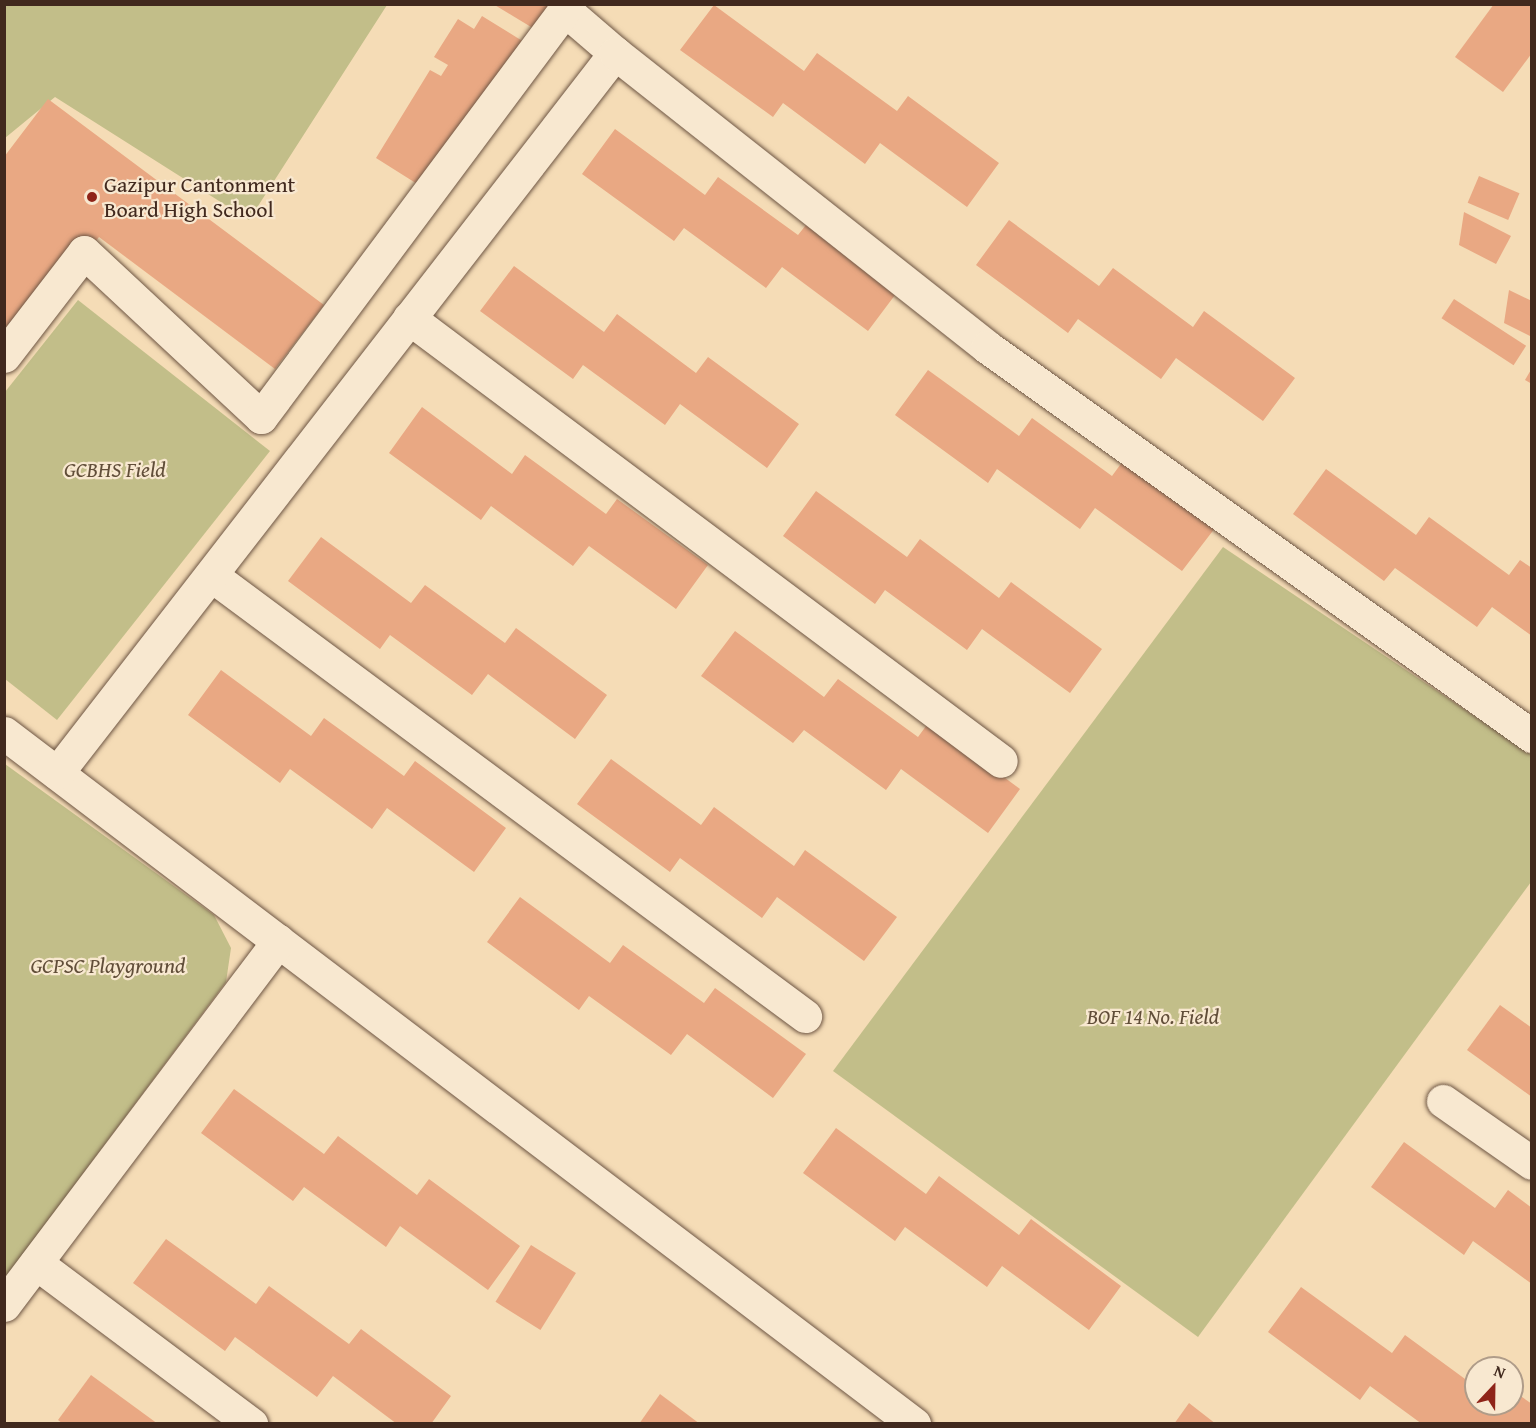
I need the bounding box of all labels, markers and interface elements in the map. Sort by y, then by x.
place label: Gazipur Cantonment Board High School [104,171,295,222]
marker: Gazipur Cantonment Board High School [85,190,99,204]
park label: GCBHS Field [64,457,166,483]
park label: GCPSC Playground [30,953,186,979]
park label: BOF 14 No. Field [1087,1004,1219,1030]
north arrow [1464,1356,1524,1416]
text: N [1491,1358,1509,1384]

